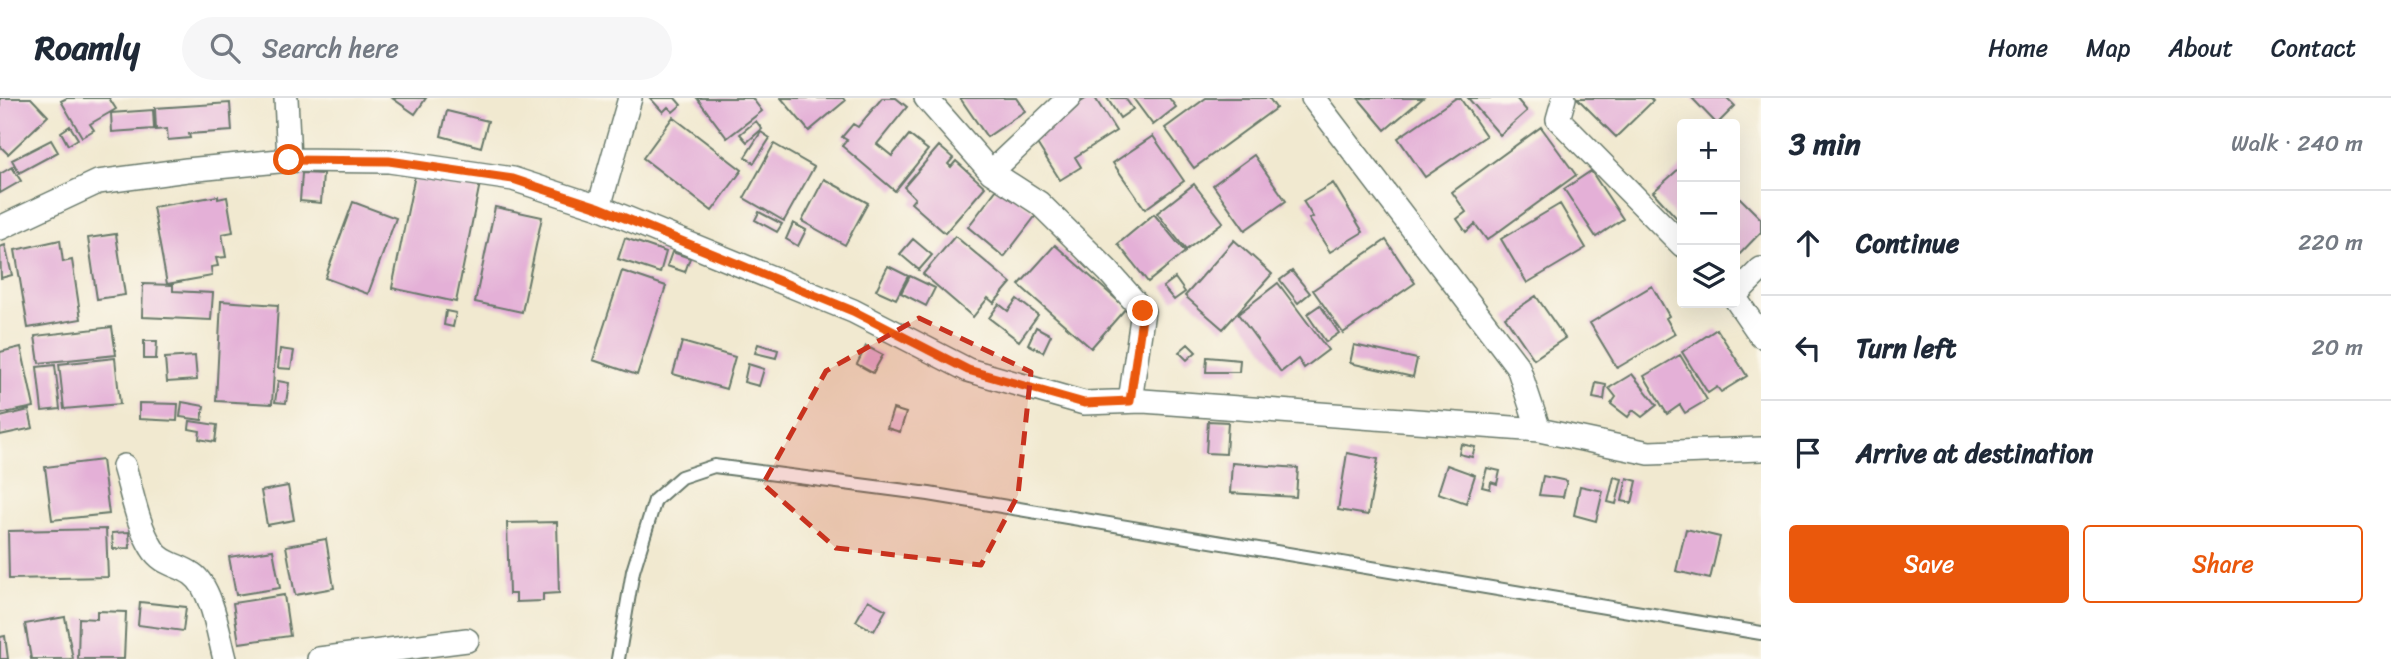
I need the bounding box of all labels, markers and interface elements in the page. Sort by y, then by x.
search box [182,17,672,80]
text: Roamly [35,19,140,77]
text: Search here [262,25,399,71]
text: Home [1988,27,2048,69]
text: Map [2086,27,2130,69]
text: About [2168,27,2233,69]
text: Contact [2271,27,2356,69]
icon: search [206,29,244,67]
text: 3 min [1789,117,1861,171]
map controls [1677,119,1740,308]
button: + [1677,119,1740,182]
text: Walk · 240 m [2231,123,2363,164]
route start [273,144,304,175]
button: − [1677,182,1740,245]
text: Continue [1856,220,1959,266]
text: 220 m [2298,222,2363,263]
icon: ahead [1789,224,1827,262]
button: layers [1677,245,1740,308]
route end [1127,295,1158,326]
text: Turn left [1856,325,1956,371]
text: 20 m [2312,327,2363,368]
icon: left [1789,329,1827,367]
text: Arrive at destination [1856,430,2093,476]
icon: arrive [1789,434,1827,472]
button: Save [1789,525,2069,603]
button: Share [2083,525,2363,603]

